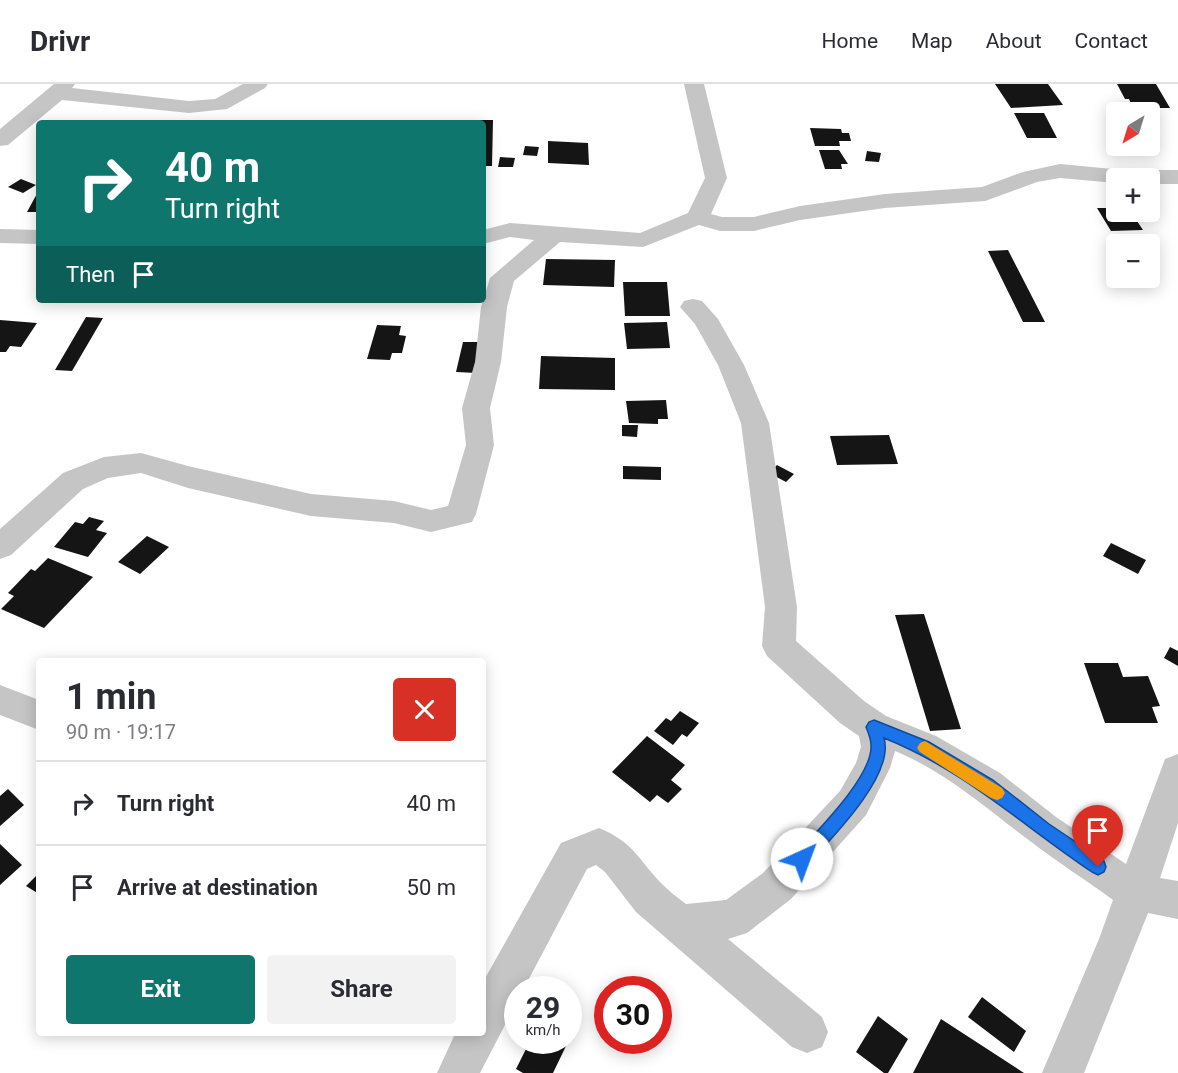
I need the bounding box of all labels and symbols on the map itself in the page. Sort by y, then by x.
north arrow [1106,102,1160,156]
pin [1072,805,1123,867]
position arrow [770,827,834,891]
speed limit sign: 30 [594,976,672,1054]

